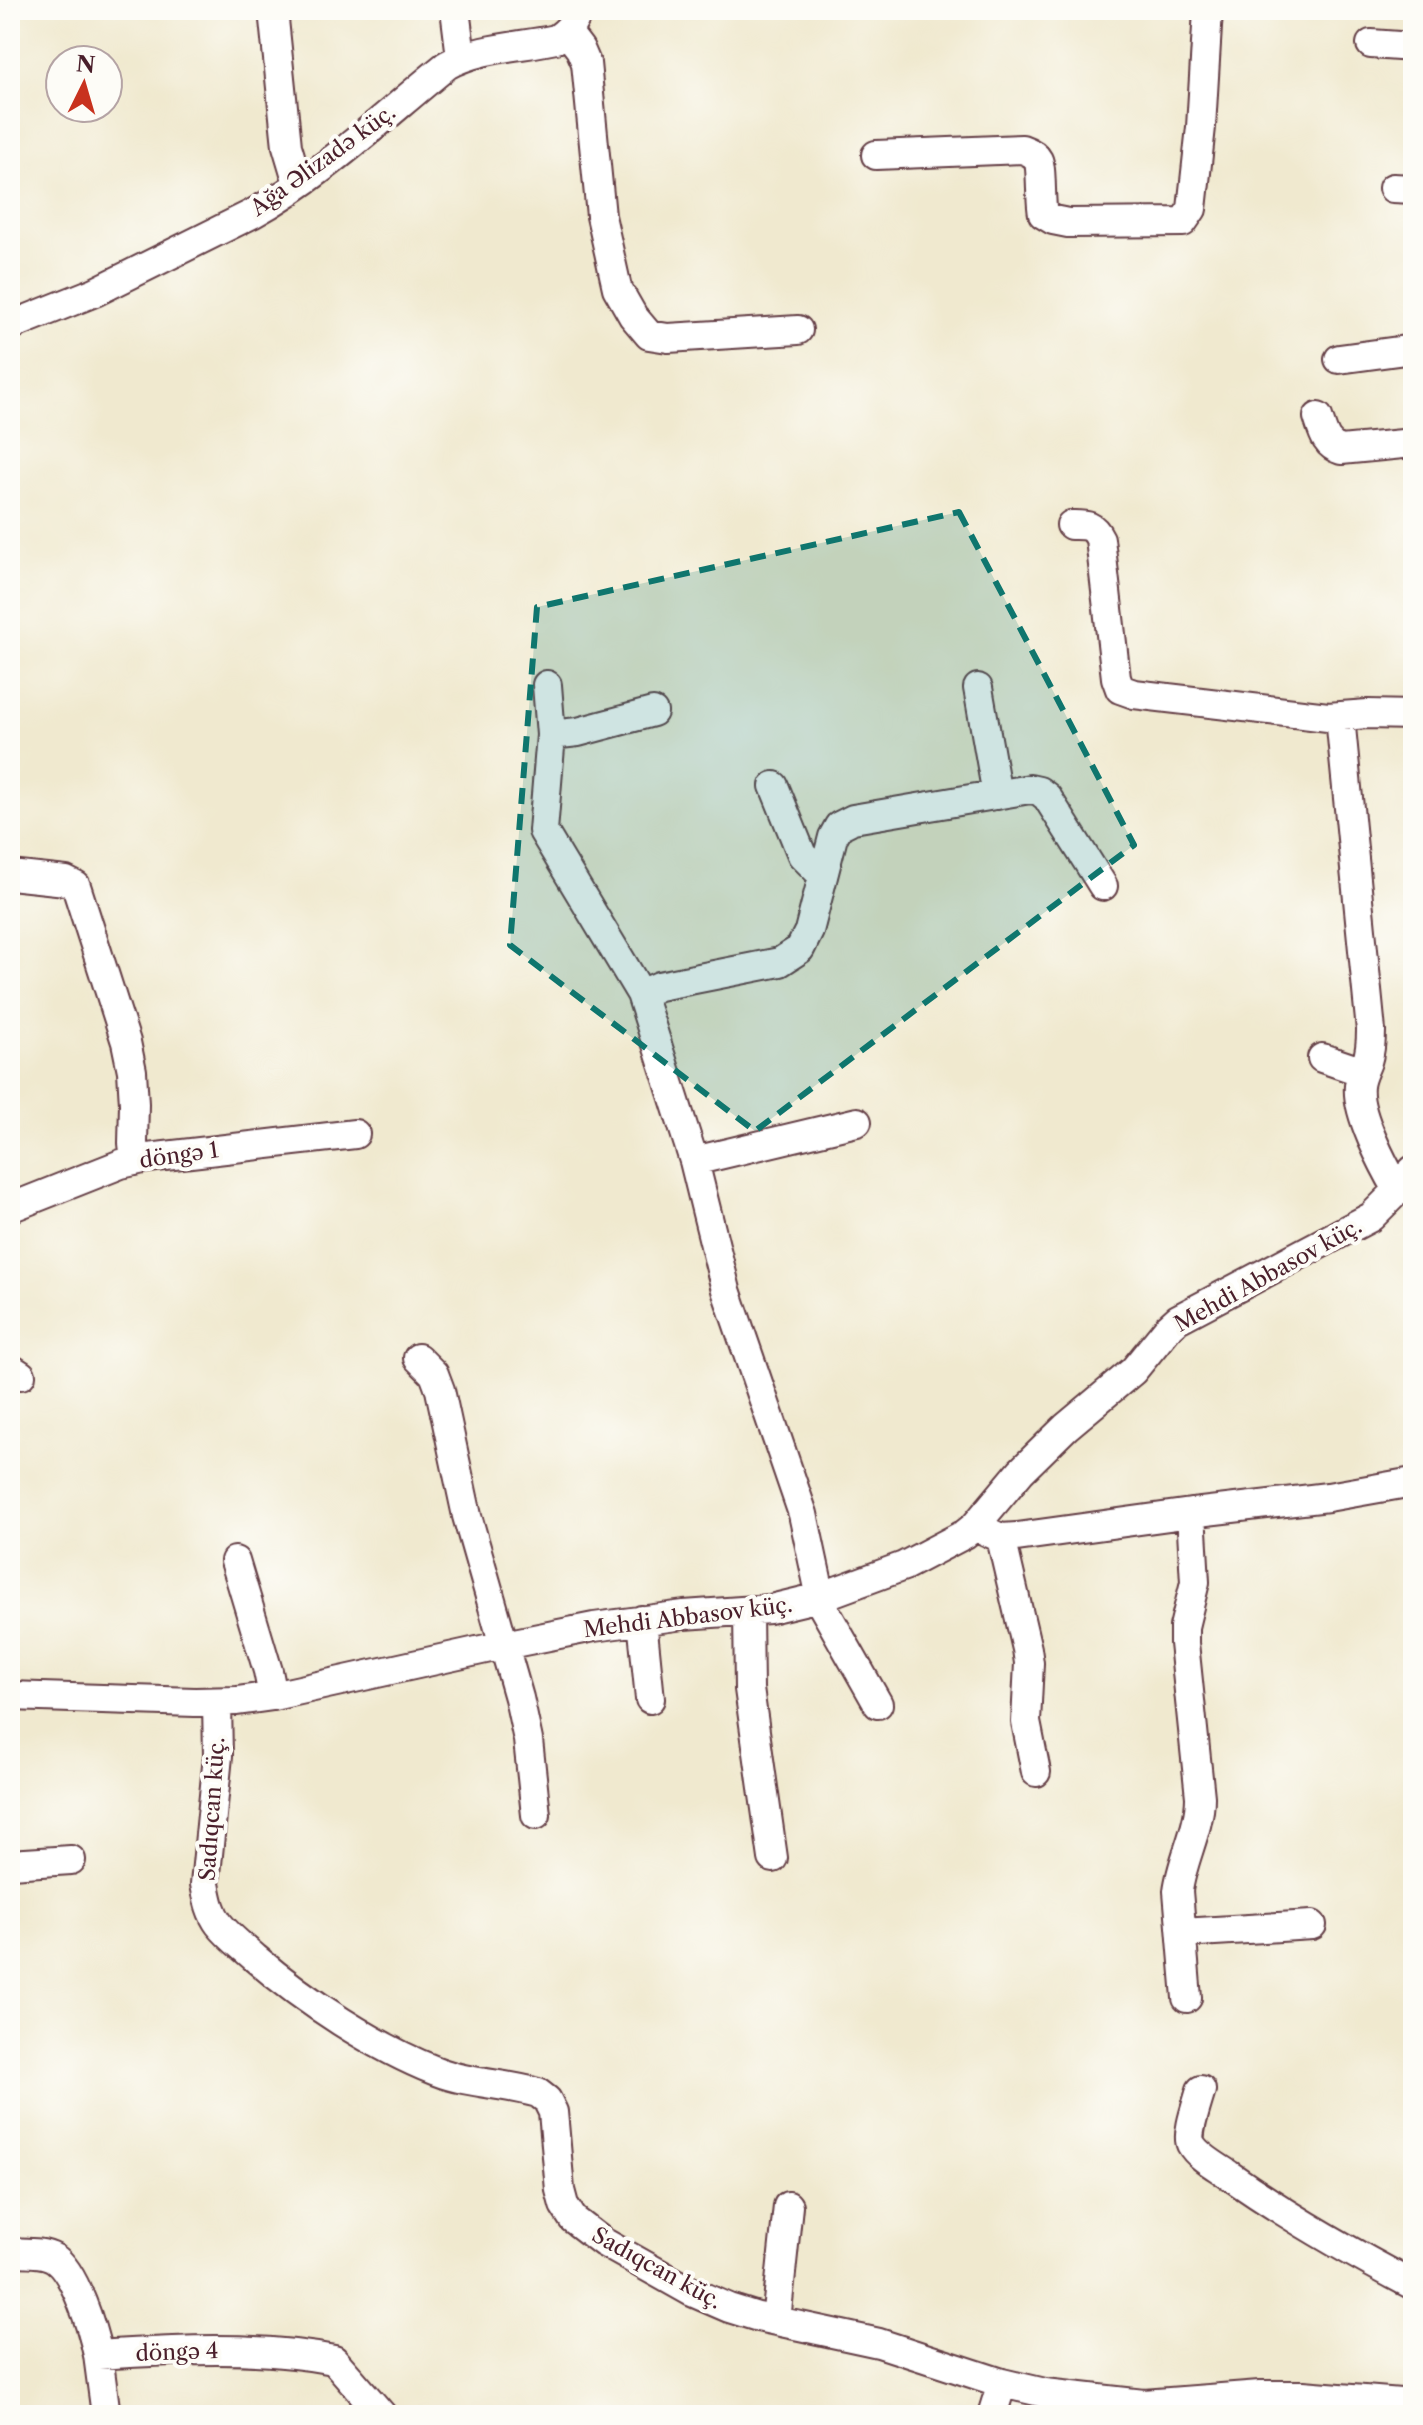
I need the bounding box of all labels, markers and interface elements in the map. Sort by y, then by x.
north arrow [44,44,124,124]
text: N [75,50,96,79]
street label: Ağa Əlizadə küç. [244,98,401,222]
street label: döngə 1 [138,1136,220,1174]
street label: Mehdi Abbasov küç. [1169,1212,1367,1338]
street label: Mehdi Abbasov küç. [582,1591,794,1643]
street label: Sadıqcan küç. [194,1736,230,1882]
street label: Sadıqcan küç. [587,2221,727,2315]
street label: döngə 4 [135,2337,219,2367]

